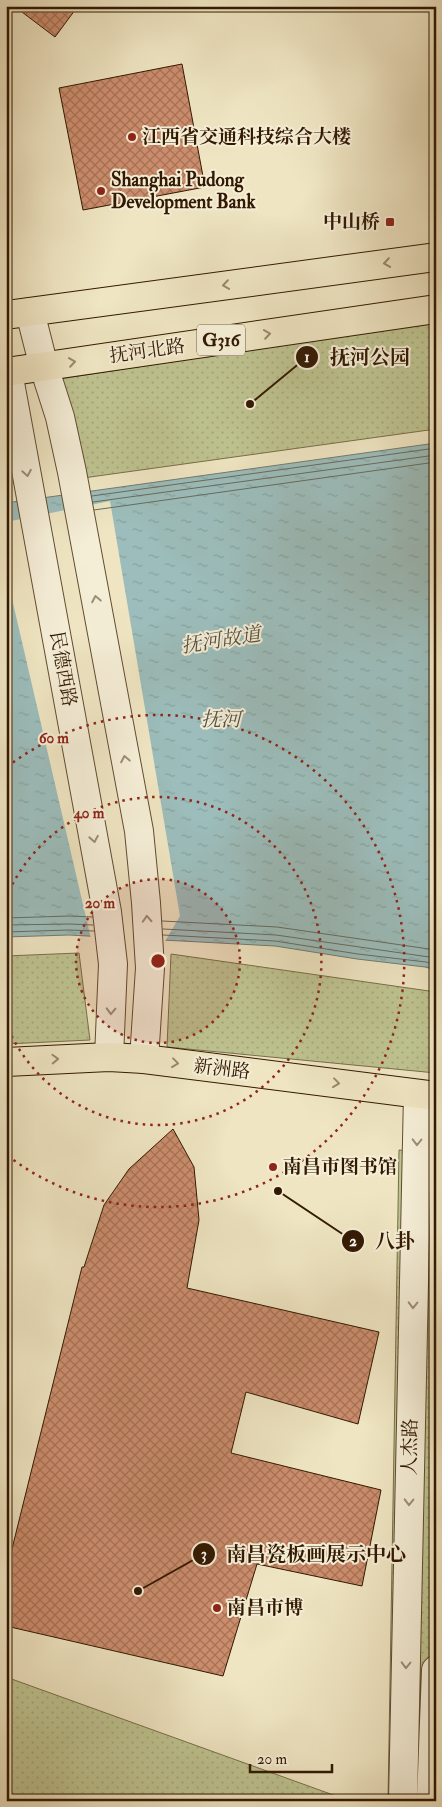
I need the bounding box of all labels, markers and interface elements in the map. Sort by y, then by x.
place label: 江西省交通科技综合大楼 [142,125,351,149]
marker: 江西省交通科技综合大楼 [126,131,138,143]
place label: Shanghai Pudong Development Bank [111,168,256,215]
marker: Shanghai Pudong Development Bank [95,185,107,197]
place label: 中山桥 [323,210,380,234]
marker: 中山桥 [384,216,396,228]
one-way arrow [383,257,391,268]
one-way arrow [222,280,231,290]
road number: G316 [197,324,245,356]
one-way arrow [263,329,271,339]
street label: 抚河北路 [108,334,186,368]
callout: 抚河公园 [295,339,420,374]
text: 抚河公园 [330,345,410,370]
text: 1 [304,348,310,367]
one-way arrow [67,358,76,368]
one-way arrow [21,468,31,477]
one-way arrow [91,594,101,603]
water label: 抚河故道 [180,621,265,659]
street label: 民德西路 [45,629,81,709]
water label: 抚河 [201,707,244,732]
text: 60 m [39,729,69,748]
one-way arrow [121,754,131,763]
text: 40 m [73,804,105,823]
one-way arrow [88,835,98,844]
text: 20 m [85,894,115,913]
one-way arrow [142,915,153,923]
centre of rings [149,952,167,970]
one-way arrow [106,1007,116,1015]
one-way arrow [51,1054,59,1065]
street label: 新洲路 [192,1054,252,1084]
one-way arrow [171,1057,179,1067]
one-way arrow [333,1077,341,1088]
one-way arrow [412,1139,422,1147]
place label: 南昌市图书馆 [283,1155,397,1179]
marker: 南昌市图书馆 [267,1161,279,1173]
callout: 八卦 [340,1223,425,1258]
text: 八卦 [375,1229,415,1254]
text: 2 [349,1232,357,1251]
one-way arrow [408,1302,418,1309]
street label: 人杰路 [398,1418,422,1476]
one-way arrow [404,1499,414,1507]
callout: 南昌瓷板画展示中心 [191,1536,416,1571]
text: 南昌瓷板画展示中心 [226,1542,406,1567]
text: 3 [201,1545,207,1564]
place label: 南昌市博 [227,1596,303,1620]
marker: 南昌市博 [211,1602,223,1614]
one-way arrow [400,1661,411,1669]
scale bar [250,1742,332,1774]
text: 20 m [257,1750,287,1769]

